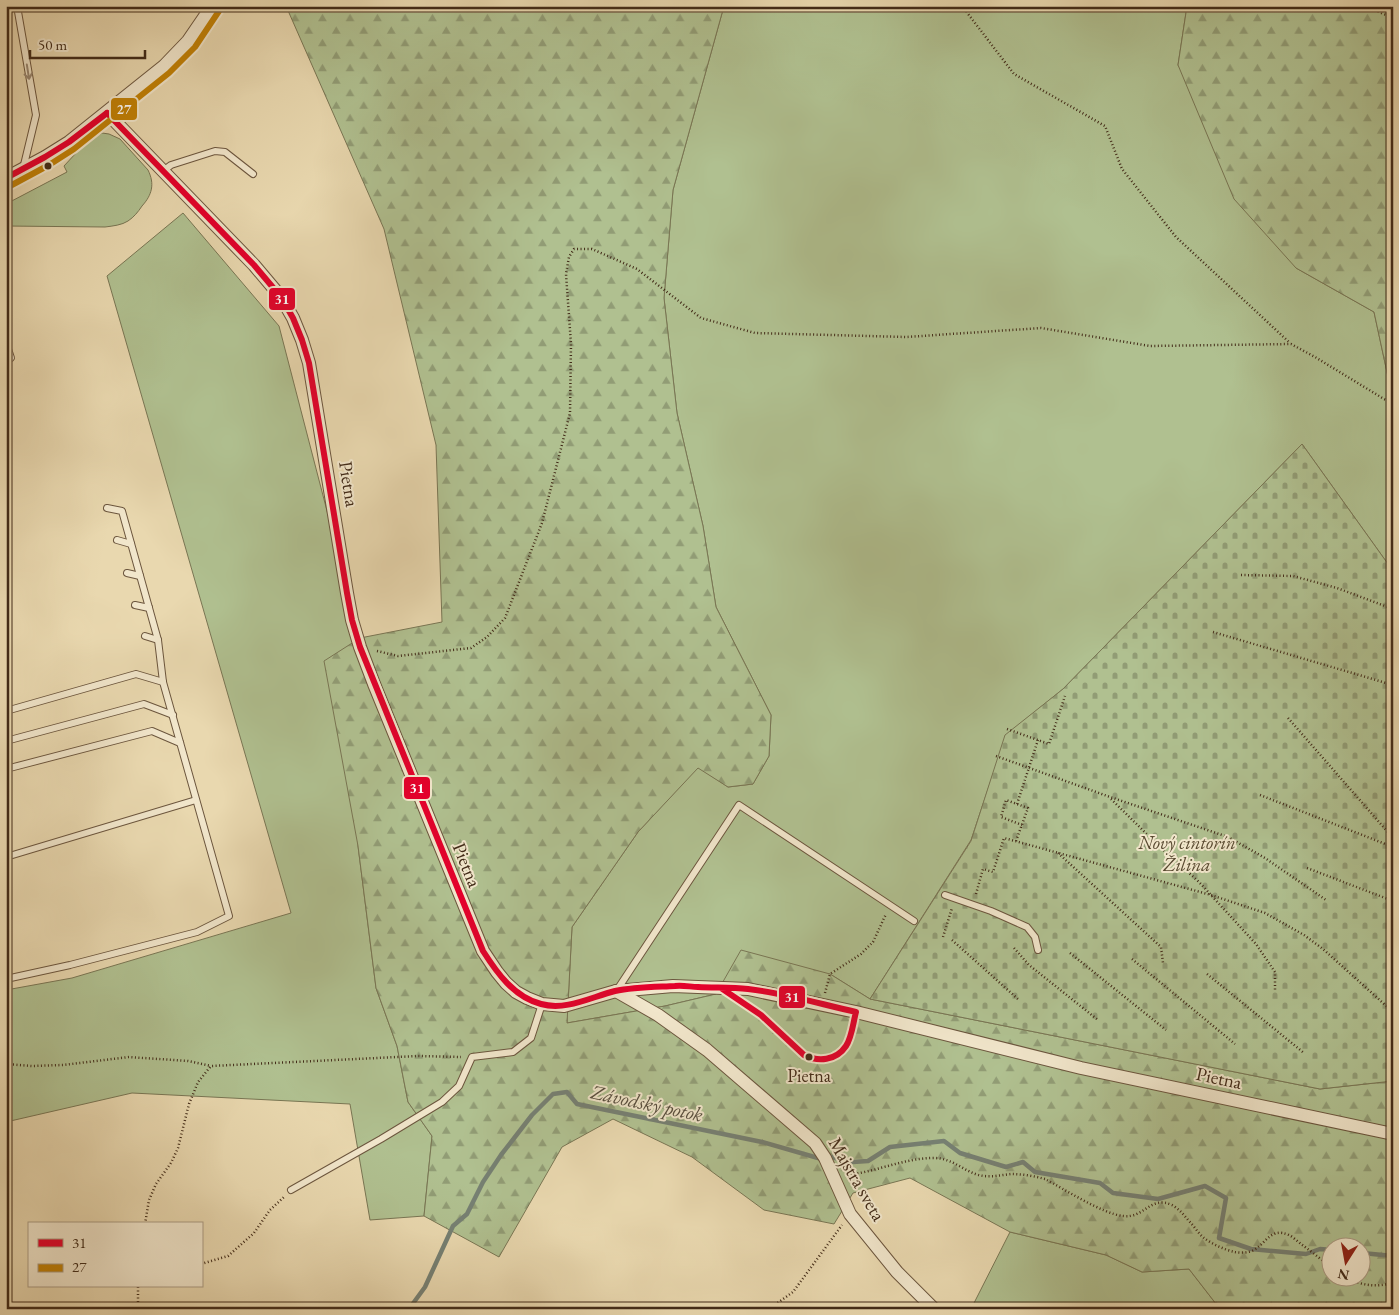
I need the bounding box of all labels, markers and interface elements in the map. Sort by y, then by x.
scale bar [30,28,145,60]
text: 50 m [38,35,67,54]
one-way arrow [24,63,34,79]
line badge: 27 [110,97,138,121]
text: 27 [117,100,132,118]
unlabelled marker [43,161,53,171]
line badge: 31 [268,287,296,311]
text: 31 [275,290,289,308]
street label: Pietna [333,459,365,509]
line badge: 31 [403,776,431,800]
text: 31 [410,779,424,797]
park label: Nový cintorín Žilina [1137,830,1236,877]
street label: Pietna [447,839,487,891]
line badge: 31 [778,985,806,1009]
text: 31 [785,988,799,1006]
marker: Pietna [804,1052,814,1062]
street label: Pietna [1194,1061,1245,1095]
place label: Pietna [787,1064,832,1087]
water label: Závodský potok [588,1078,705,1128]
street label: Majstra sveta [823,1132,891,1226]
legend [28,1222,202,1288]
text: 31 [72,1233,86,1252]
north arrow [1322,1238,1372,1288]
text: 27 [72,1257,87,1276]
text: N [1336,1265,1351,1285]

